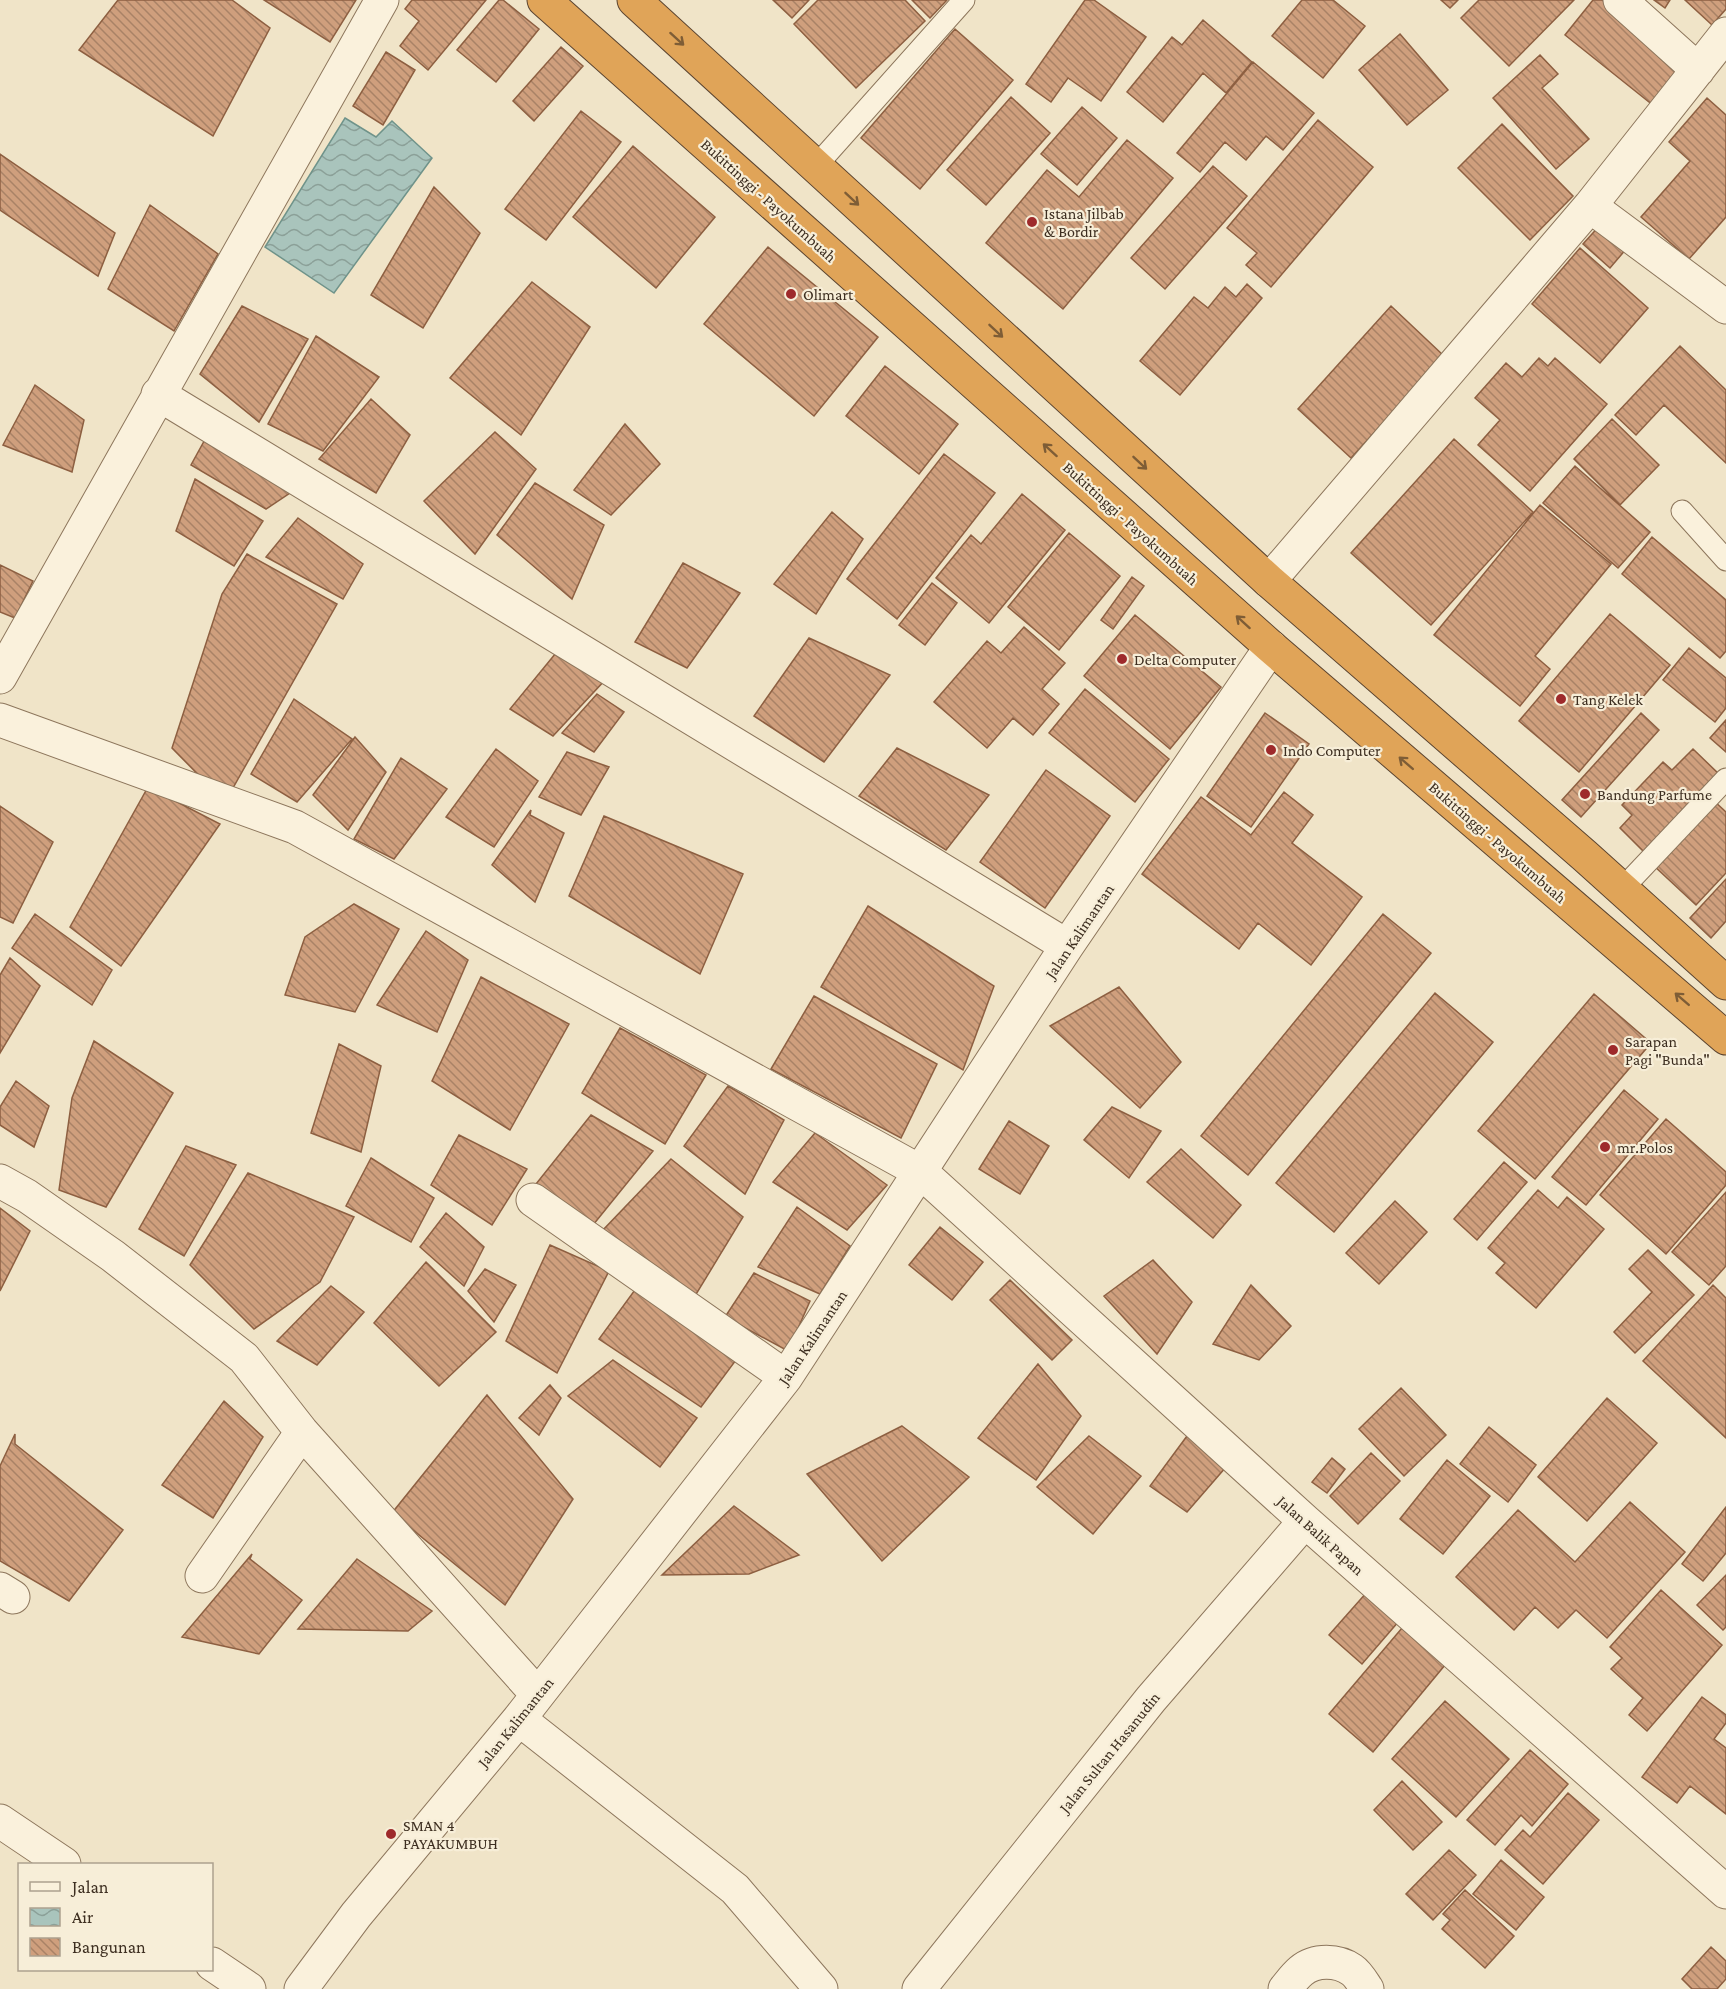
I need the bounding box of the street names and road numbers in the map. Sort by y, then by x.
street label: Bukittinggi - Payokumbuah [697,135,840,267]
street label: Bukittinggi - Payokumbuah [1059,458,1202,590]
street label: Bukittinggi - Payokumbuah [1425,778,1570,907]
street label: Jalan Kalimantan [1040,880,1118,984]
street label: Jalan Kalimantan [773,1286,851,1390]
street label: Jalan Balik Papan [1272,1491,1368,1580]
street label: Jalan Kalimantan [473,1674,558,1773]
street label: Jalan Sultan Hasanudin [1054,1689,1164,1818]

